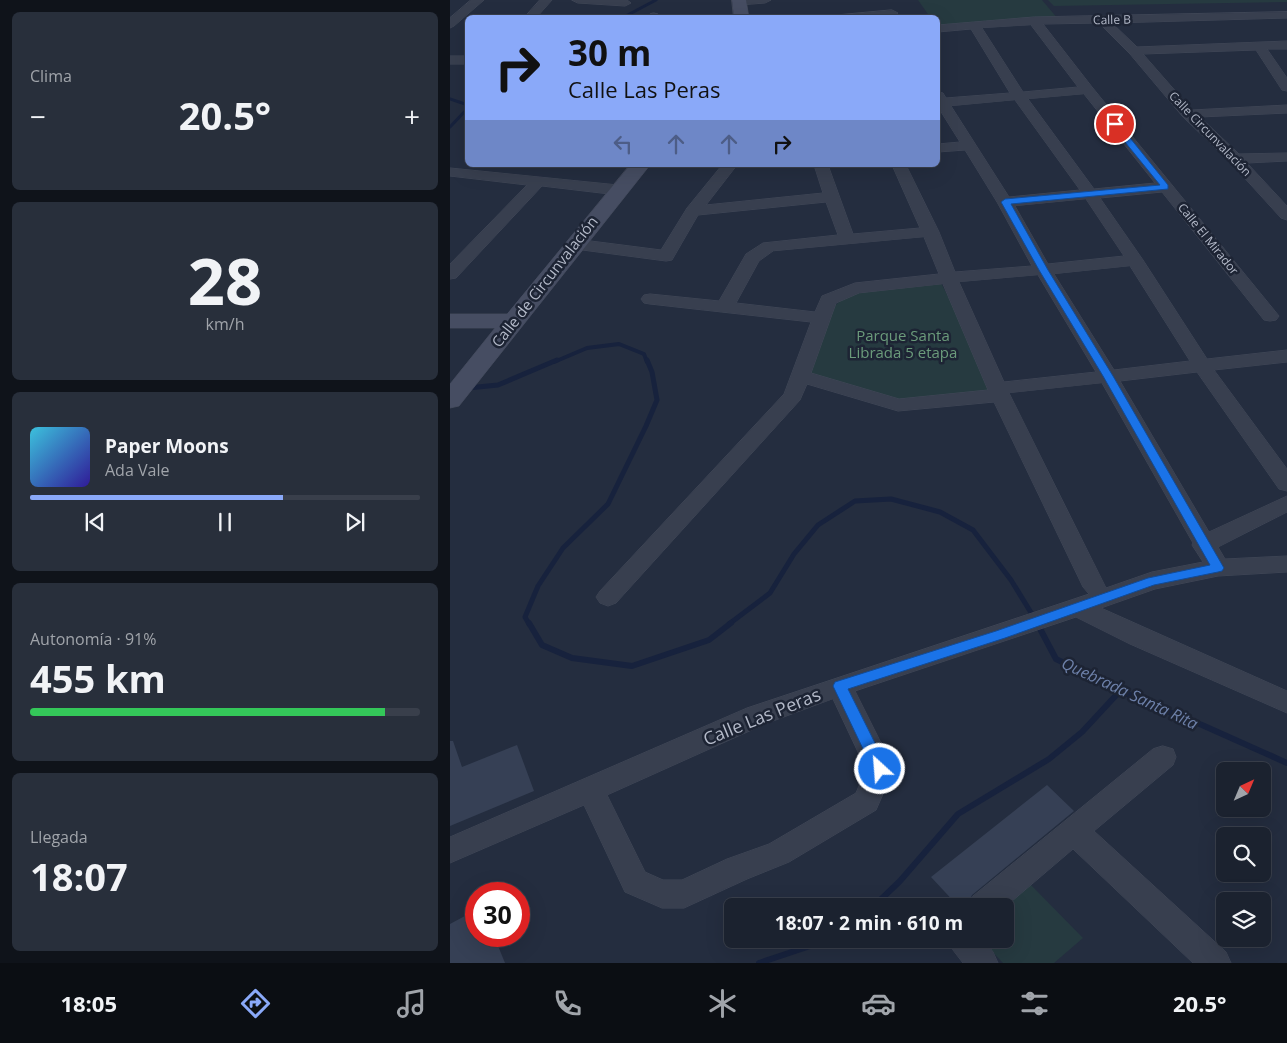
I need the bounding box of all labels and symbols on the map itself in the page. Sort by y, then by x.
street label: Calle B [1093,11,1131,28]
street label: Calle Circunvalación [1165,88,1255,180]
pin [1094,103,1136,145]
street label: Calle El Mirador [1174,199,1243,278]
street label: Calle de Circunvalación [487,212,602,351]
park label: Parque Santa Librada 5 etapa [849,325,957,362]
water label: Quebrada Santa Rita [1058,652,1202,734]
street label: Calle Las Peras [699,682,824,751]
position arrow [853,742,905,794]
north arrow [1216,762,1271,818]
speed limit sign: 30 [465,882,530,947]

